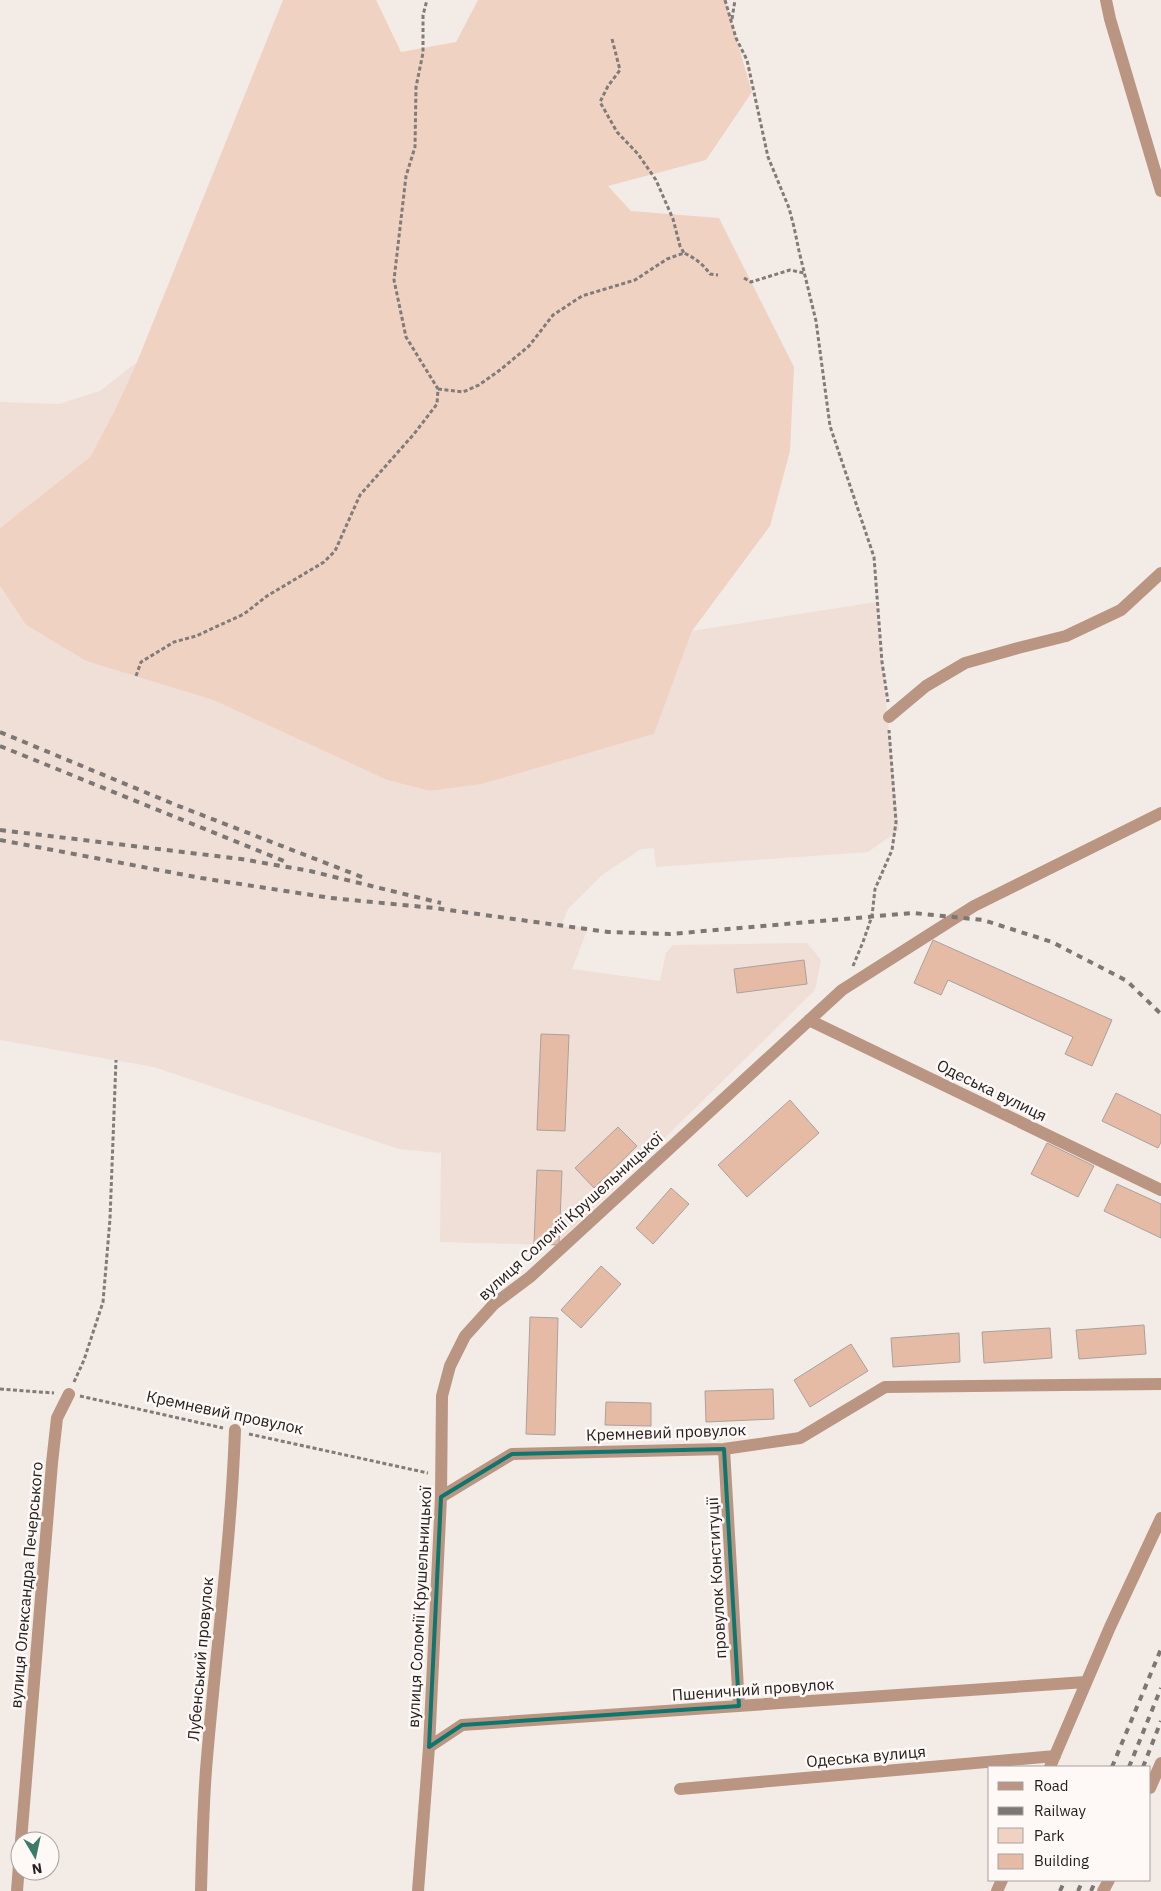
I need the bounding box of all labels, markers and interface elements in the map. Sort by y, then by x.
street label: Одеська вулиця [934,1055,1050,1125]
street label: вулиця Соломії Крушельницької [473,1127,667,1304]
street label: Кремневий провулок [145,1386,306,1438]
street label: Кремневий провулок [586,1419,747,1445]
street label: вулиця Олександра Печерського [5,1461,47,1709]
street label: вулиця Соломії Крушельницької [403,1485,435,1728]
street label: провулок Конституції [702,1496,730,1659]
street label: Лубенський провулок [183,1576,217,1742]
street label: Пшеничний провулок [671,1673,835,1705]
street label: Одеська вулиця [805,1741,927,1771]
legend [988,1766,1151,1881]
text: Road [1034,1776,1069,1795]
text: Railway [1034,1801,1087,1820]
text: Park [1034,1826,1064,1845]
north arrow [10,1831,60,1881]
text: Building [1034,1851,1089,1870]
text: N [31,1859,43,1879]

